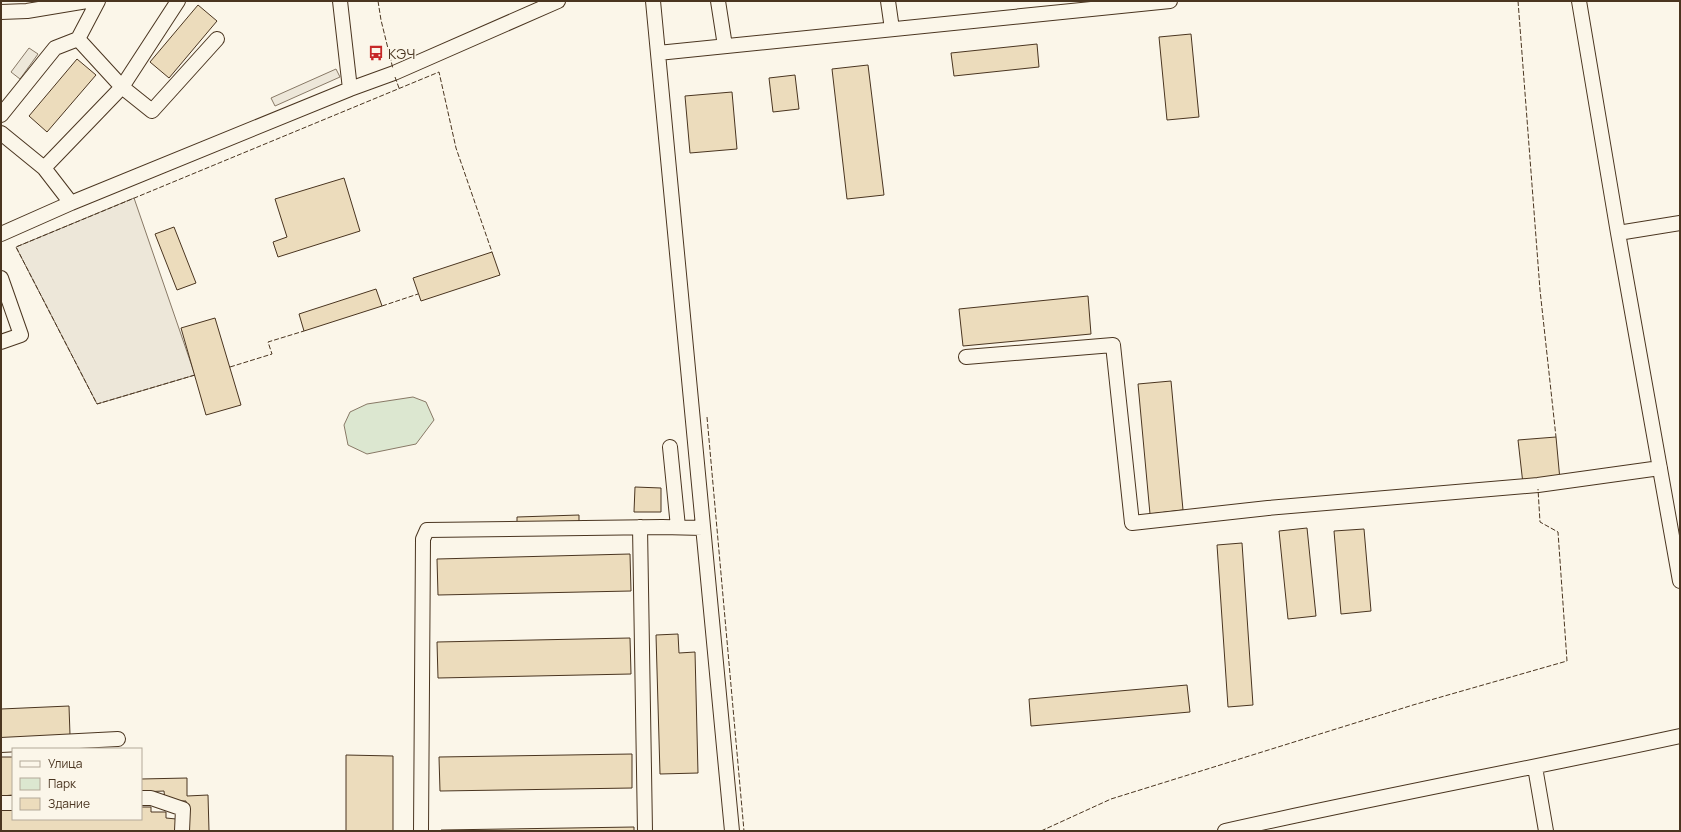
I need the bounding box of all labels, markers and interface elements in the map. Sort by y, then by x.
bus stop icon: КЭЧ [367,44,385,62]
place label: КЭЧ [388,44,415,63]
legend [12,748,142,820]
text: Улица [48,755,82,772]
text: Парк [48,775,77,792]
text: Здание [48,795,90,812]

